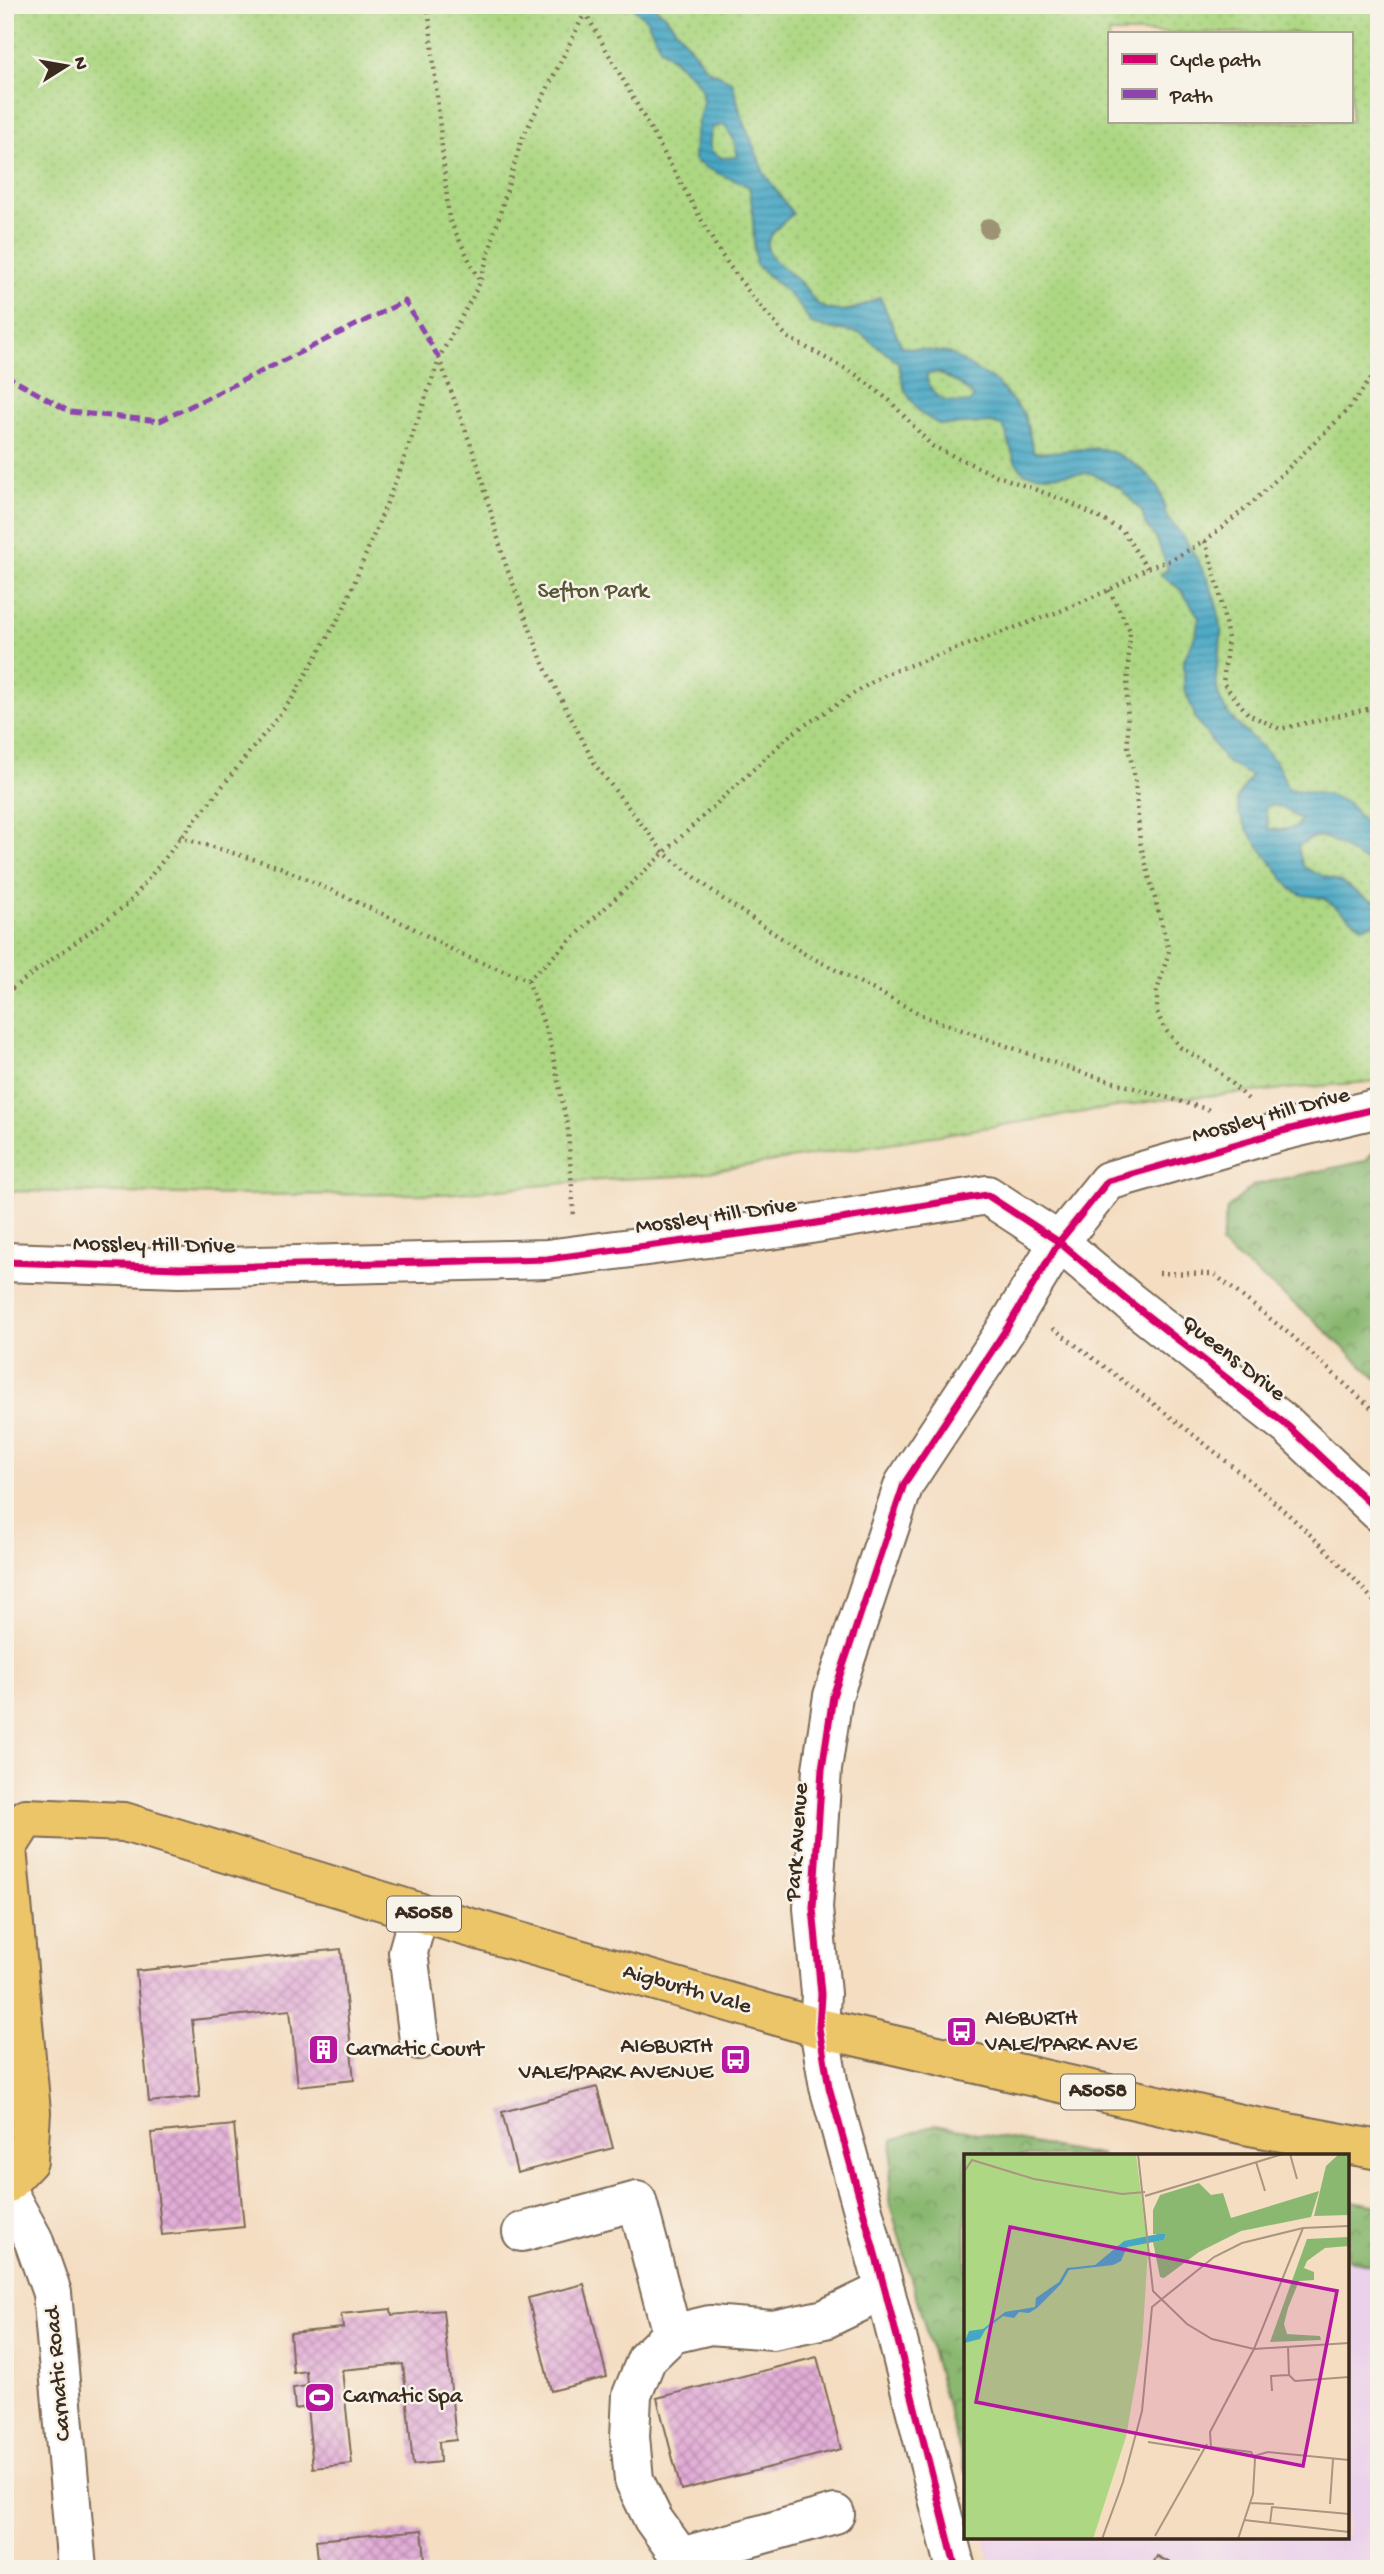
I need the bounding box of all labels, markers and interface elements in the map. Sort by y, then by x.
north arrow [32,32,102,102]
legend [1108,32,1352,122]
text: Cycle path [1170,50,1261,75]
text: N [67,55,92,72]
text: Path [1169,86,1213,111]
park label: Sefton Park [537,579,651,606]
street label: Mossley Hill Drive [1189,1082,1354,1150]
street label: Mossley Hill Drive [634,1192,799,1242]
street label: Mossley Hill Drive [73,1231,237,1261]
street label: Queens Drive [1175,1310,1291,1409]
street label: Park Avenue [780,1781,816,1903]
road number: A5058 [387,1896,461,1932]
street label: Aigburth Vale [620,1959,755,2022]
place label: AIGBURTH VALE/PARK AVE [984,2006,1138,2059]
bus stop icon: AIGBURTH VALE/PARK AVE [945,2015,979,2049]
building icon: Carnatic Court [306,2033,340,2067]
place label: AIGBURTH VALE/PARK AVENUE [518,2034,715,2087]
place label: Carnatic Court [346,2037,485,2064]
bus stop icon: AIGBURTH VALE/PARK AVENUE [719,2043,753,2077]
road number: A5058 [1061,2074,1135,2110]
inset map [964,2154,1349,2539]
street label: Carnatic Road [40,2304,78,2442]
sports icon: Carnatic Spa [303,2380,337,2414]
place label: Carnatic Spa [343,2384,464,2411]

